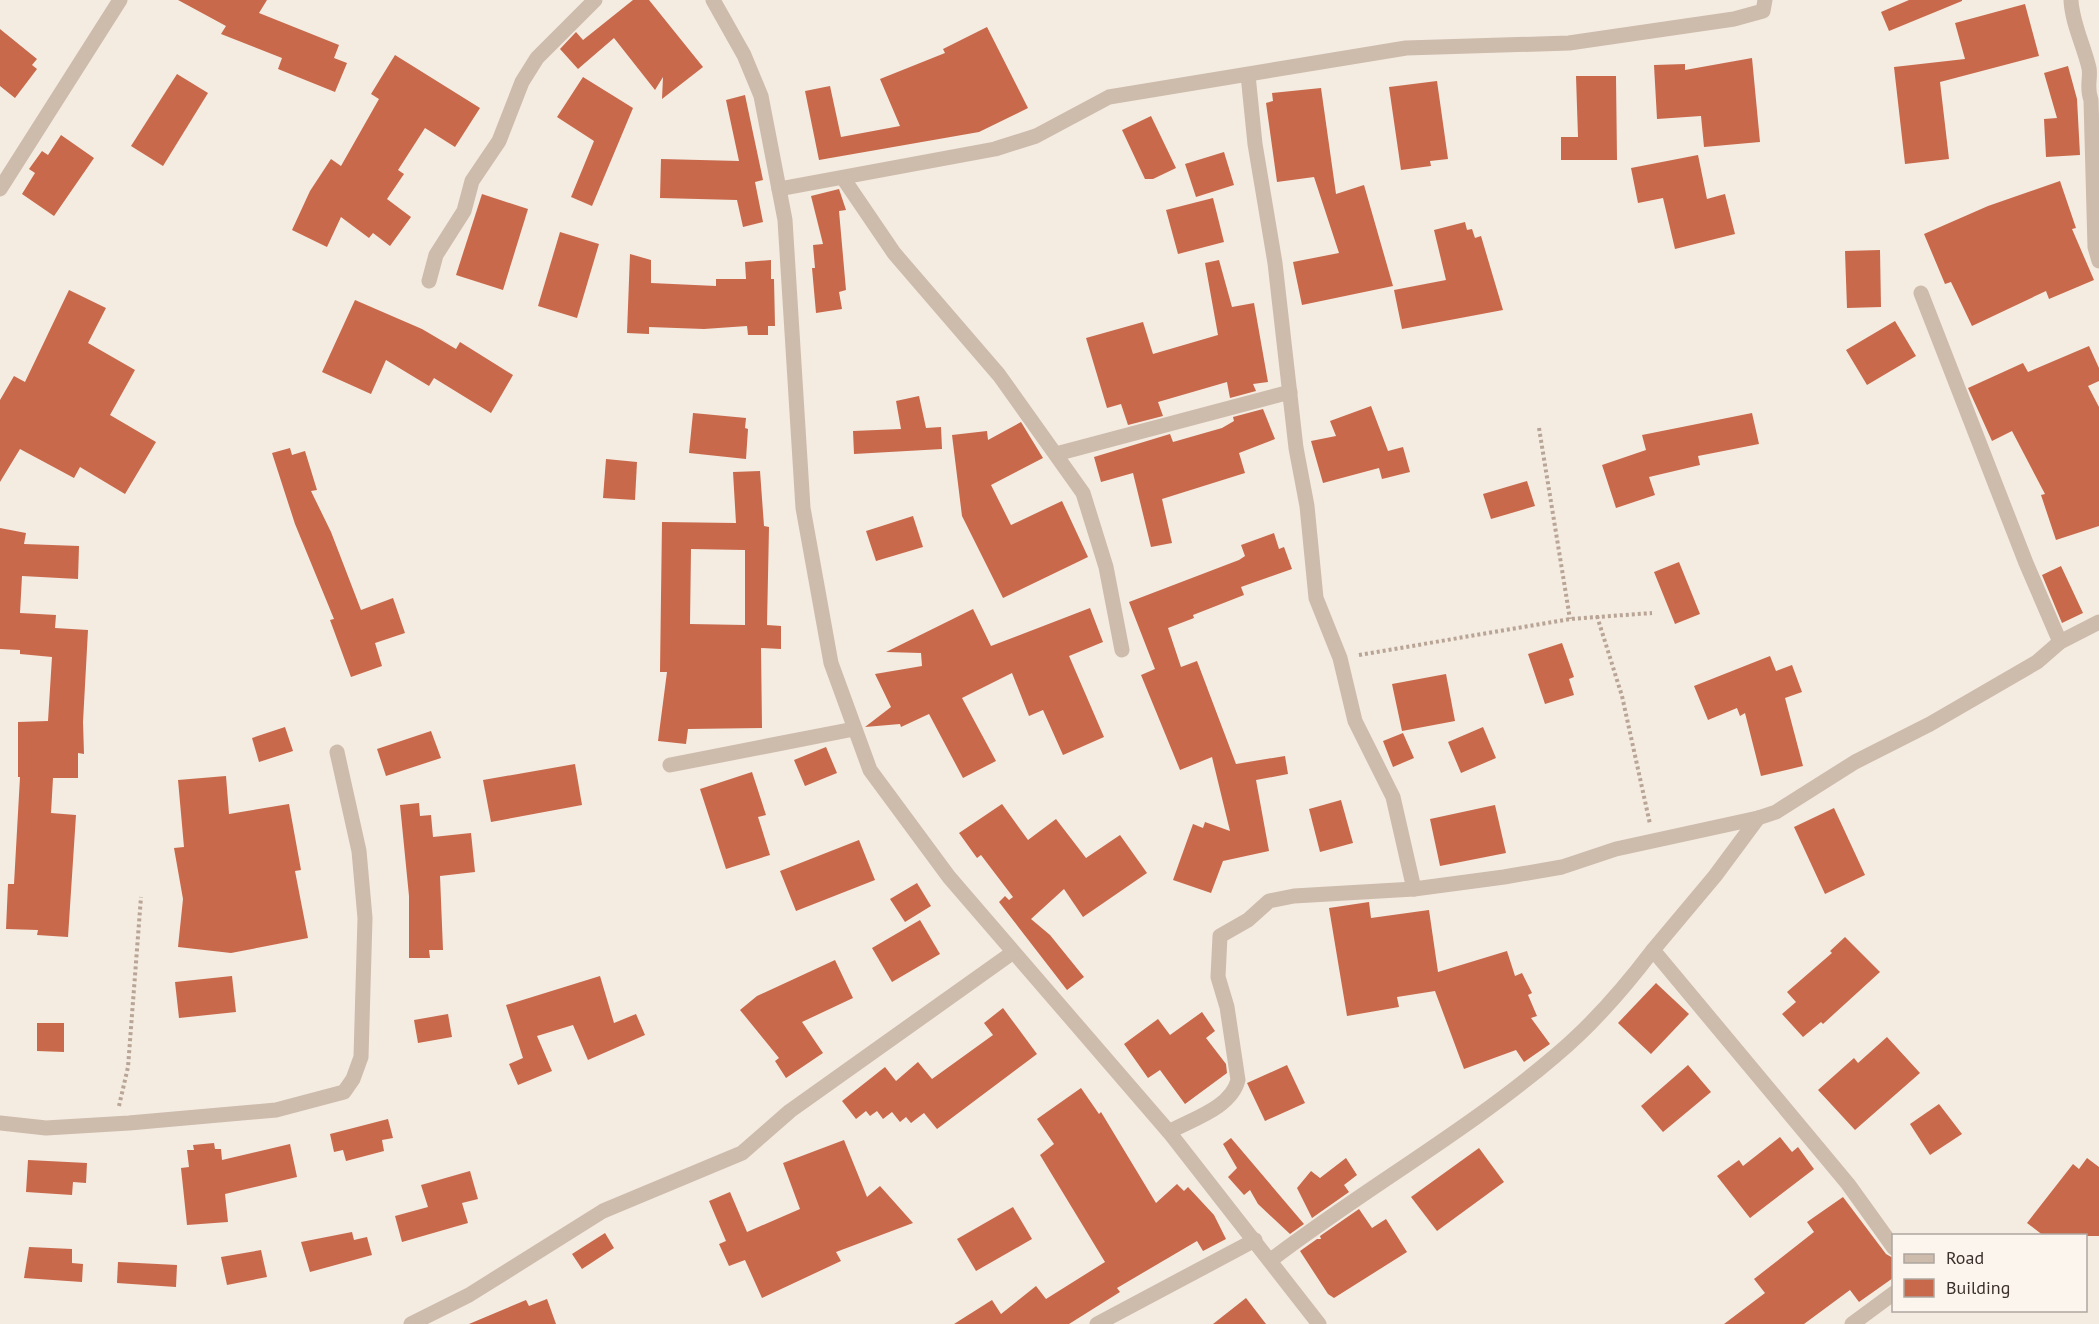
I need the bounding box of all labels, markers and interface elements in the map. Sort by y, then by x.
legend [1892,1234,2087,1312]
text: Road [1946,1246,1984,1269]
text: Building [1946,1276,2010,1299]

